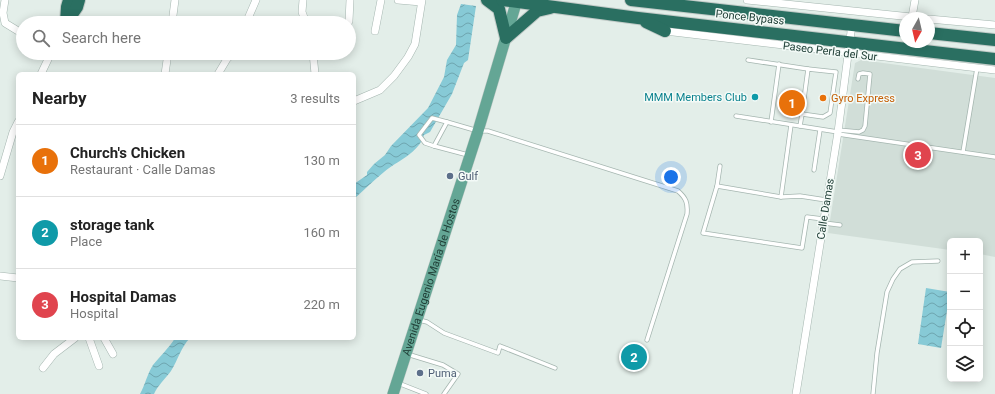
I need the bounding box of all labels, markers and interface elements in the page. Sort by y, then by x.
street label: Ponce Bypass [715,7,785,28]
north arrow [899,12,935,48]
search box [16,16,356,60]
icon: search [30,27,52,49]
text: Search here [62,29,141,47]
street label: Paseo Perla del Sur [782,39,878,64]
text: Nearby [32,88,87,108]
pin: 1 [779,88,805,118]
text: 3 results [290,91,340,106]
place label: MMM Members Club [644,91,747,104]
marker: MMM Members Club [750,92,760,102]
place label: Gyro Express [831,92,895,105]
marker: Gyro Express [818,93,828,103]
pin: 3 [905,140,931,170]
text: Church's Chicken [70,144,185,162]
text: 1 [41,153,49,168]
text: 130 m [303,153,340,168]
text: Restaurant · Calle Damas [70,162,215,177]
your location [661,167,681,187]
place label: Gulf [458,170,478,183]
marker: Gulf [445,171,455,181]
street label: Calle Damas [814,177,837,241]
street label: Avenida Eugenio María de Hostos [400,196,463,357]
text: storage tank [70,216,154,234]
text: 2 [41,225,49,240]
text: 160 m [303,225,340,240]
text: Place [70,234,102,249]
map controls [947,238,983,382]
button: + [947,238,983,274]
button: − [947,274,983,310]
text: Hospital Damas [70,288,176,306]
text: 3 [41,297,49,312]
text: 220 m [303,297,340,312]
text: Hospital [70,306,118,321]
button: locate [947,310,983,346]
pin: 2 [621,342,647,372]
button: layers [947,346,983,382]
place label: Puma [428,367,457,380]
marker: Puma [415,368,425,378]

